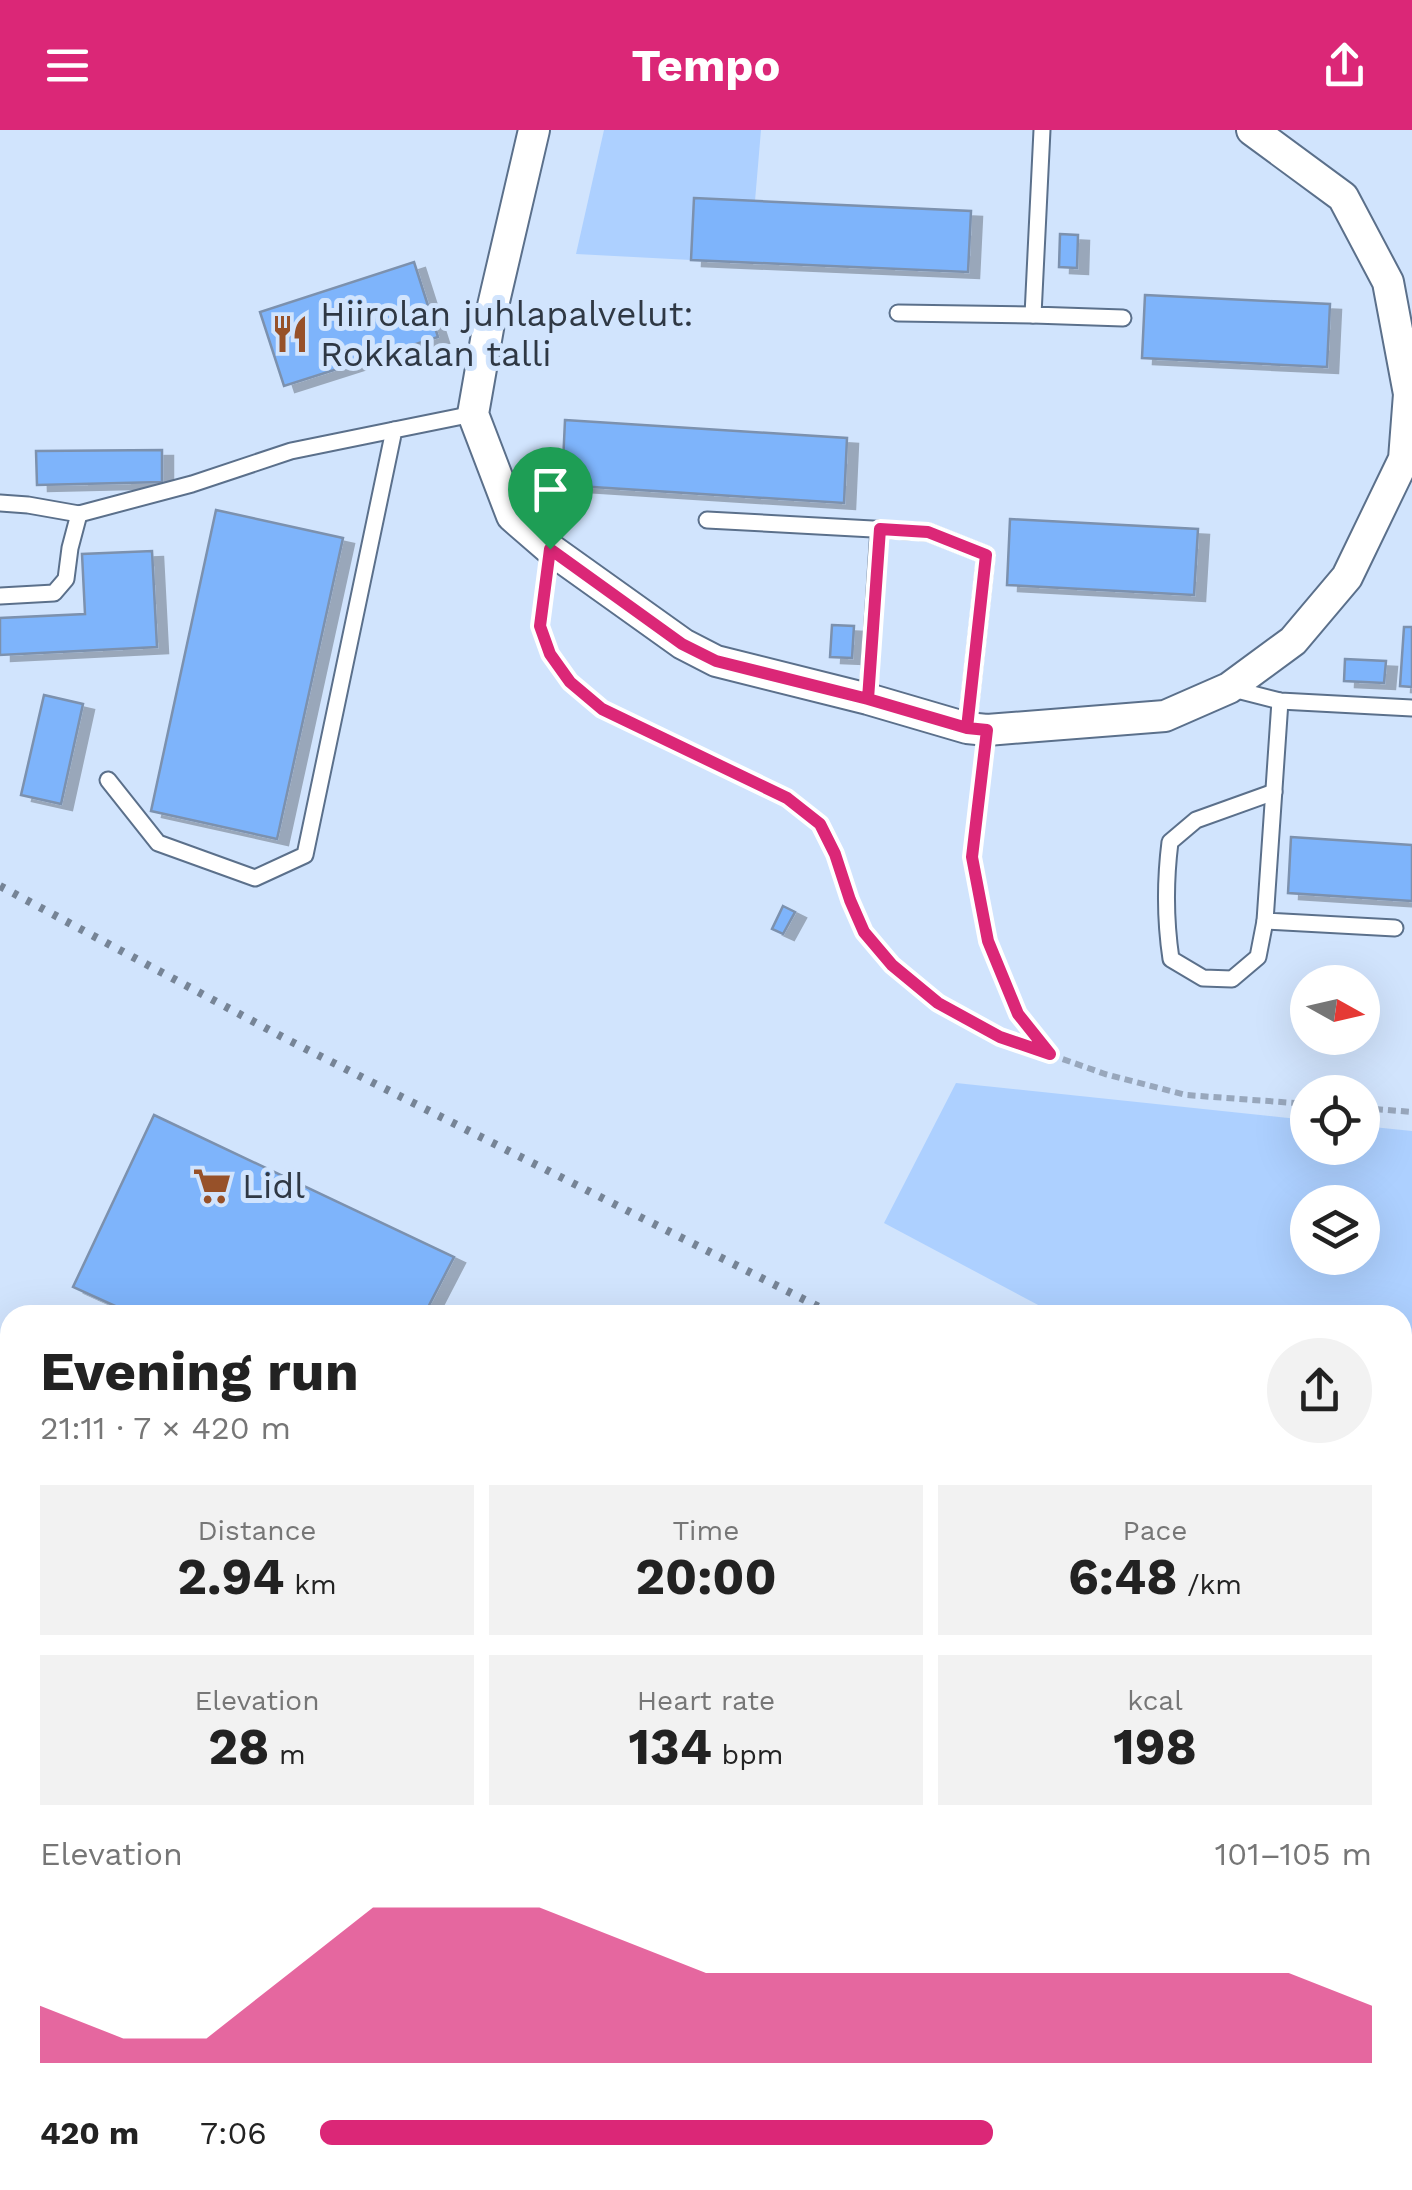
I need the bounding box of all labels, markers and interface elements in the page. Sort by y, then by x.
icon: menu [40,38,95,93]
icon: share [1317,38,1372,93]
text: Tempo [632,39,780,92]
place label: Hiirolan juhlapalvelut: Rokkalan talli [320,293,694,375]
restaurant icon: Hiirolan juhlapalvelut: Rokkalan talli [269,313,311,355]
pin [508,447,593,550]
icon: arrive [523,462,578,517]
north arrow [1290,965,1380,1055]
map controls [1290,965,1380,1275]
button: locate [1290,1075,1380,1165]
supermarket icon: Lidl [191,1165,233,1207]
place label: Lidl [242,1165,305,1207]
button: layers [1290,1185,1380,1275]
button: share [1267,1338,1372,1443]
text: Evening run [40,1339,359,1403]
text: 21:11 · 7 × 420 m [40,1409,291,1447]
text: Distance [197,1514,317,1547]
text: Time [673,1514,739,1547]
text: Pace [1123,1514,1187,1547]
text: 2.94 [177,1547,285,1606]
text: 20:00 [635,1547,777,1606]
text: 6:48 [1068,1547,1178,1606]
text: km [285,1568,337,1601]
text: /km [1178,1568,1242,1601]
text: Elevation [195,1684,320,1717]
text: Heart rate [637,1684,775,1717]
text: kcal [1127,1684,1183,1717]
text: 28 [208,1717,269,1776]
text: 134 [629,1717,712,1776]
text: 198 [1113,1717,1197,1776]
text: m [269,1738,306,1771]
text: bpm [712,1738,783,1771]
text: Elevation [40,1835,183,1873]
text: 101–105 m [1215,1835,1372,1873]
text: 420 m [40,2114,139,2152]
text: 7:06 [200,2114,267,2152]

